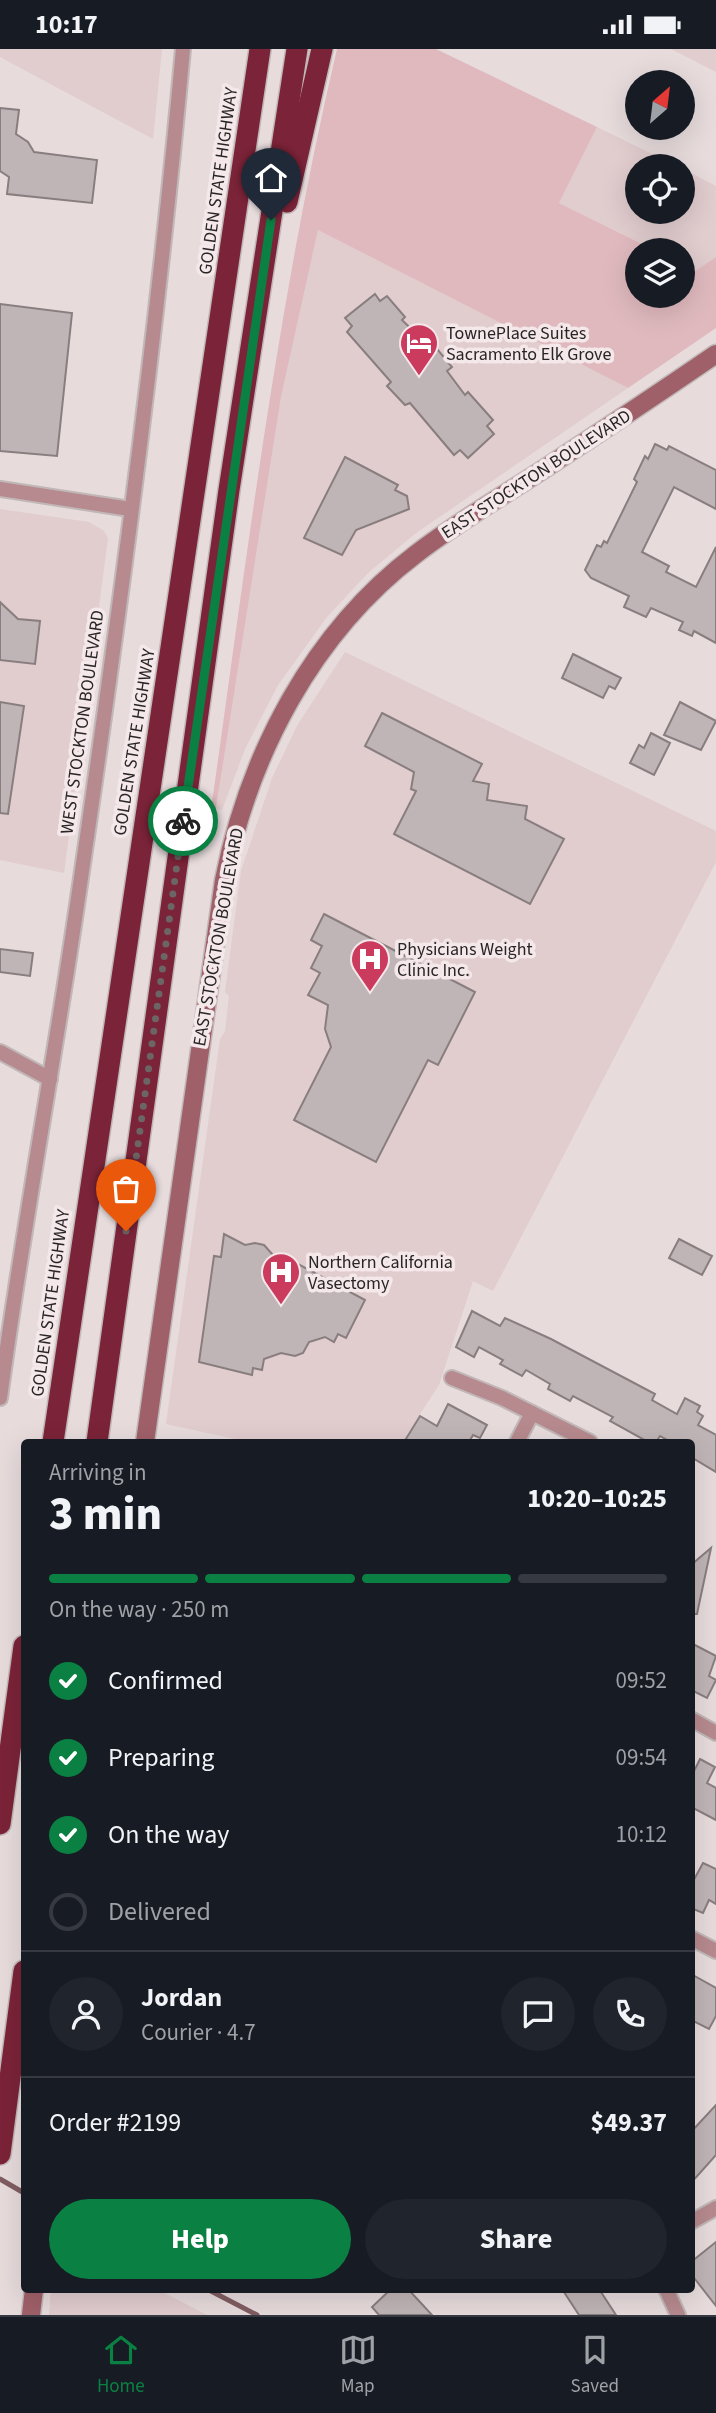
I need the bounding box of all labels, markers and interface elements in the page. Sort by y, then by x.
text: 10:17 [35,6,98,43]
north arrow [625,70,695,140]
map controls [625,70,695,308]
street label: GOLDEN STATE HIGHWAY [193,85,244,276]
pin [241,148,301,220]
button: locate [625,154,695,224]
icon: home [252,159,290,197]
button: layers [625,238,695,308]
place label: TownePlace Suites Sacramento Elk Grove [446,321,611,367]
hotel icon: TownePlace Suites Sacramento Elk Grove [398,322,440,377]
street label: EAST STOCKTON BOULEVARD [437,404,636,545]
street label: WEST STOCKTON BOULEVARD [54,608,111,836]
street label: GOLDEN STATE HIGHWAY [107,646,162,837]
courier [148,786,218,856]
icon: bike [164,802,202,840]
street label: EAST STOCKTON BOULEVARD [187,826,250,1048]
place label: Physicians Weight Clinic Inc. [397,937,533,983]
hospital icon: Physicians Weight Clinic Inc. [349,938,391,993]
pin [96,1159,156,1231]
icon: bag [107,1170,145,1208]
street label: GOLDEN STATE HIGHWAY [25,1207,76,1398]
place label: Northern California Vasectomy [308,1250,453,1296]
hospital icon: Northern California Vasectomy [260,1251,302,1306]
text: Arriving in [49,1456,147,1489]
text: 10:20–10:25 [527,1480,667,1517]
text: 3 min [49,1482,162,1547]
text: On the way · 250 m [49,1593,229,1626]
icon: check [49,1662,87,1700]
text: Confirmed [108,1662,223,1699]
text: 09:52 [616,1664,667,1697]
icon: check [49,1739,87,1777]
text: Preparing [108,1739,214,1776]
text: 09:54 [616,1741,667,1774]
icon: check [49,1816,87,1854]
text: On the way [108,1816,229,1853]
text: 10:12 [616,1818,667,1851]
text: Delivered [108,1893,211,1930]
button: person [49,1977,123,2051]
button: chat [501,1977,575,2051]
button: phone [593,1977,667,2051]
text: Jordan [141,1979,222,2016]
text: Courier · 4.7 [141,2016,256,2049]
text: Order #2199 [49,2104,181,2141]
text: $49.37 [591,2104,667,2141]
button: Help [49,2199,351,2279]
button: Share [365,2199,667,2279]
tab: Home [97,2331,145,2400]
tab: Map [339,2331,377,2400]
tab: Saved [571,2331,619,2400]

